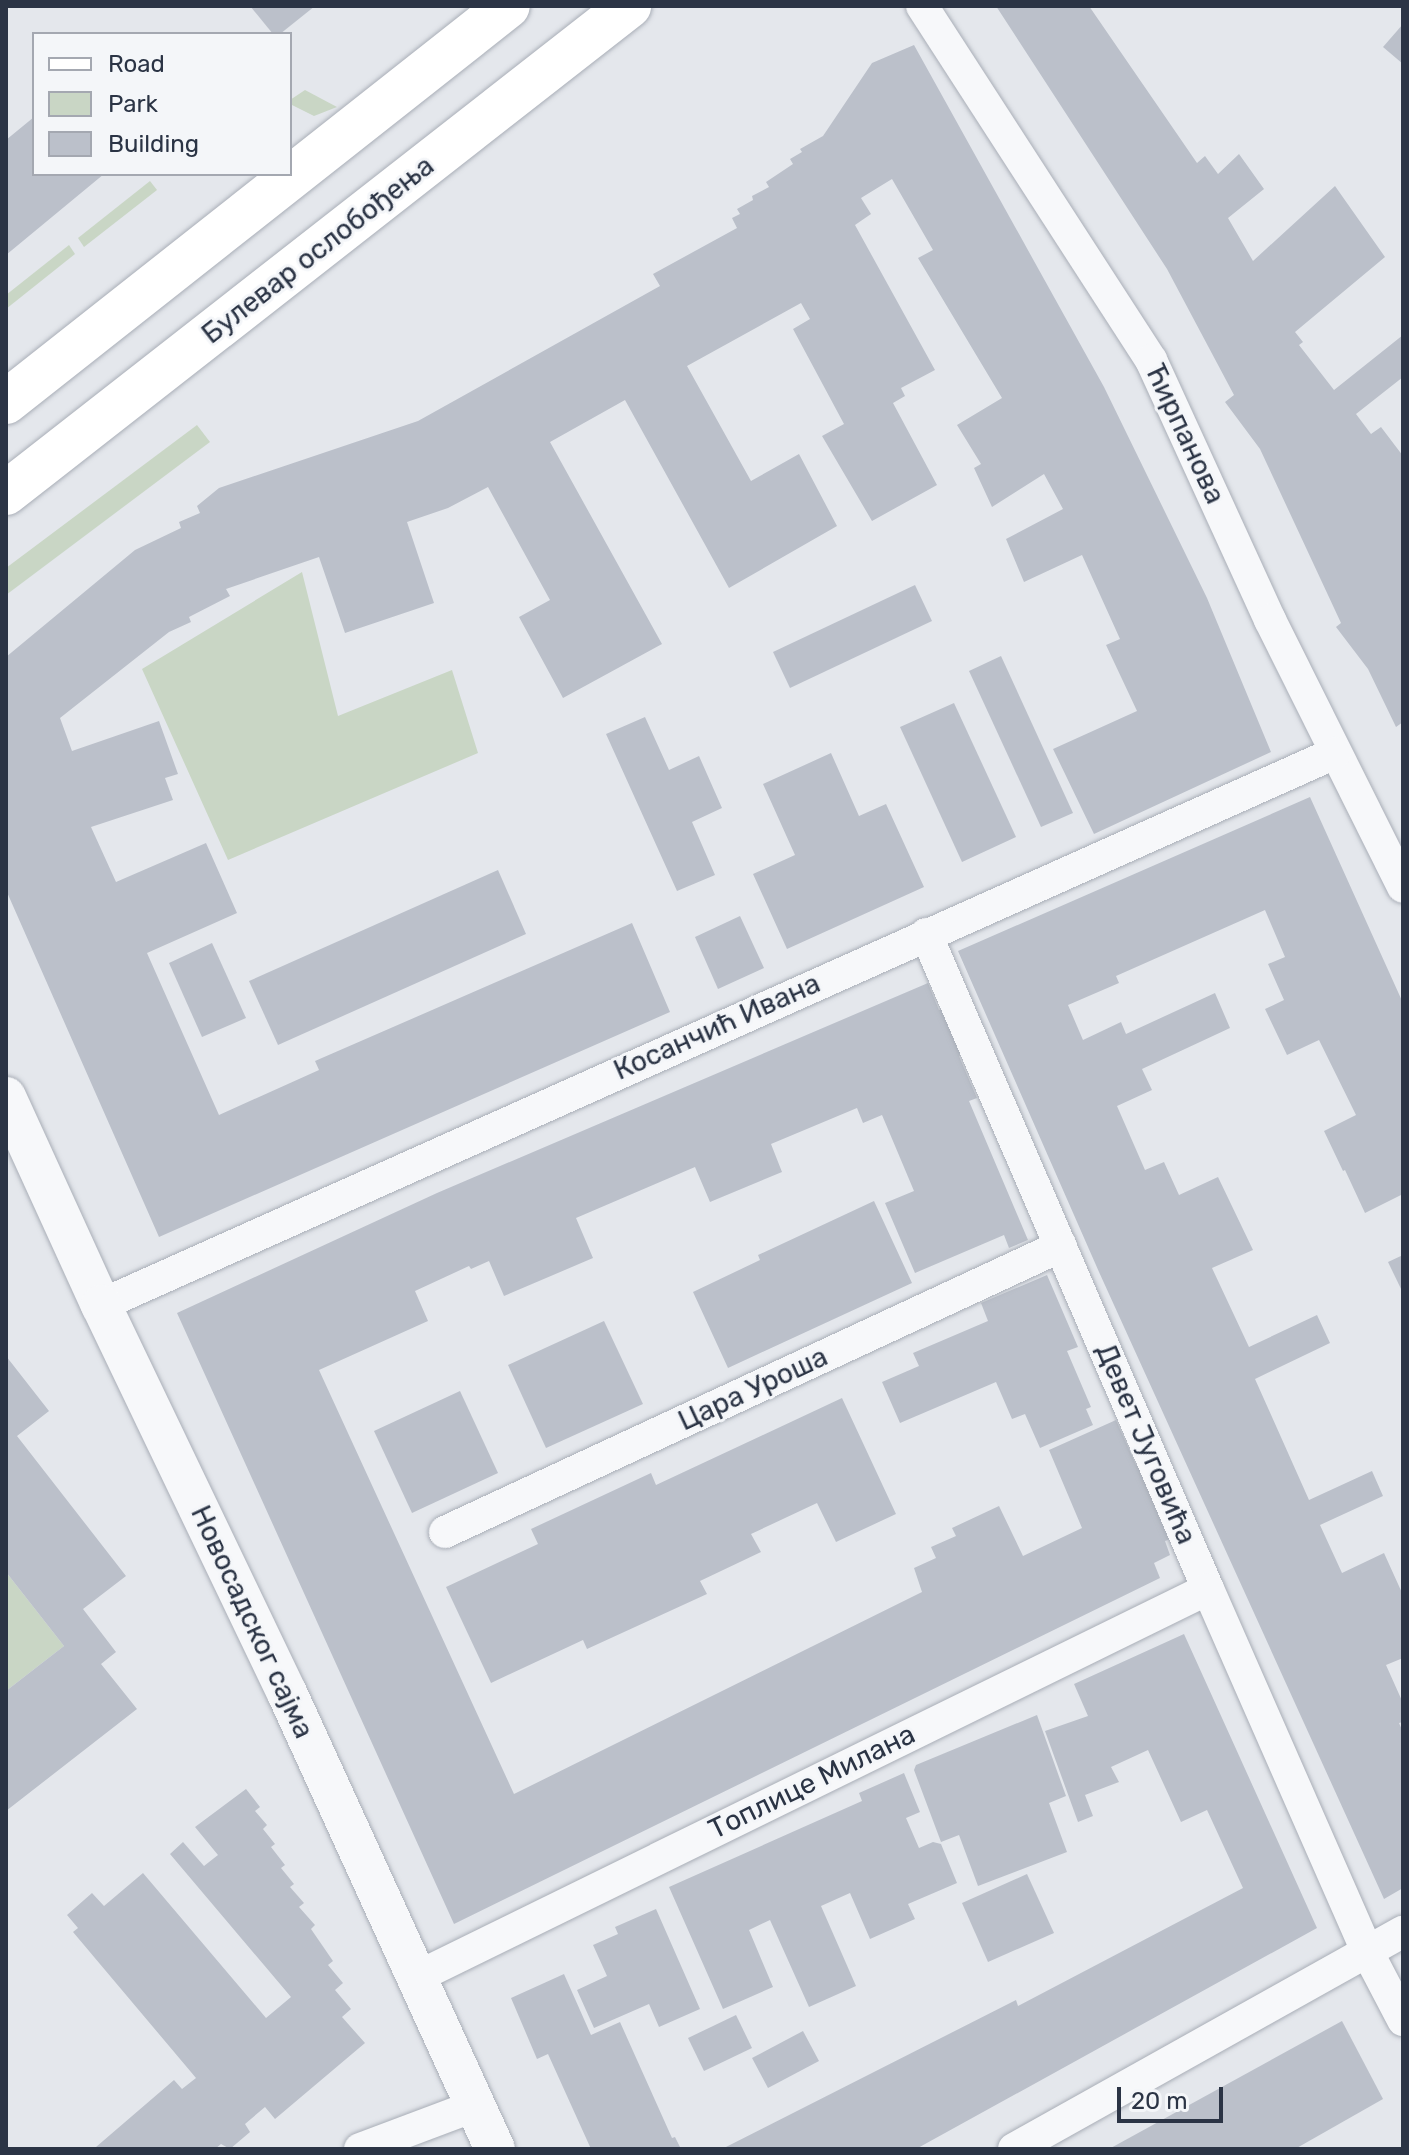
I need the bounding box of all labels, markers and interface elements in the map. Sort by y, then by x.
legend [32,32,292,176]
text: Road [108,50,165,78]
text: Park [108,90,158,118]
text: Building [108,130,199,158]
street label: Булевар ослобођења [195,149,441,351]
street label: Ћирпанова [1138,359,1232,509]
street label: Косанчић Ивана [609,966,825,1088]
street label: Девет Југовића [1089,1339,1203,1549]
street label: Цара Уроша [673,1340,833,1438]
street label: Новосадског сајма [183,1500,321,1744]
street label: Топлице Милана [703,1717,921,1847]
scale bar [1121,2071,1227,2121]
text: 20 m [1131,2087,1188,2115]

